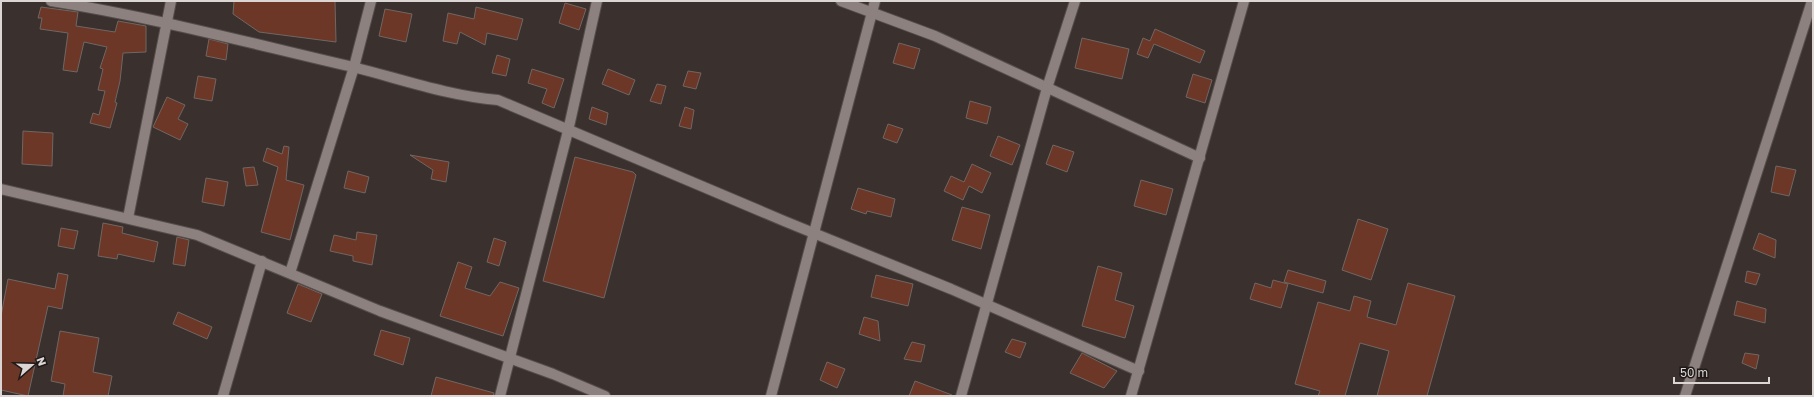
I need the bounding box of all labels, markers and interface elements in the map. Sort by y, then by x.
north arrow [12,345,52,385]
text: N [34,355,49,368]
scale bar [1674,359,1769,385]
text: 50 m [1680,365,1708,380]

